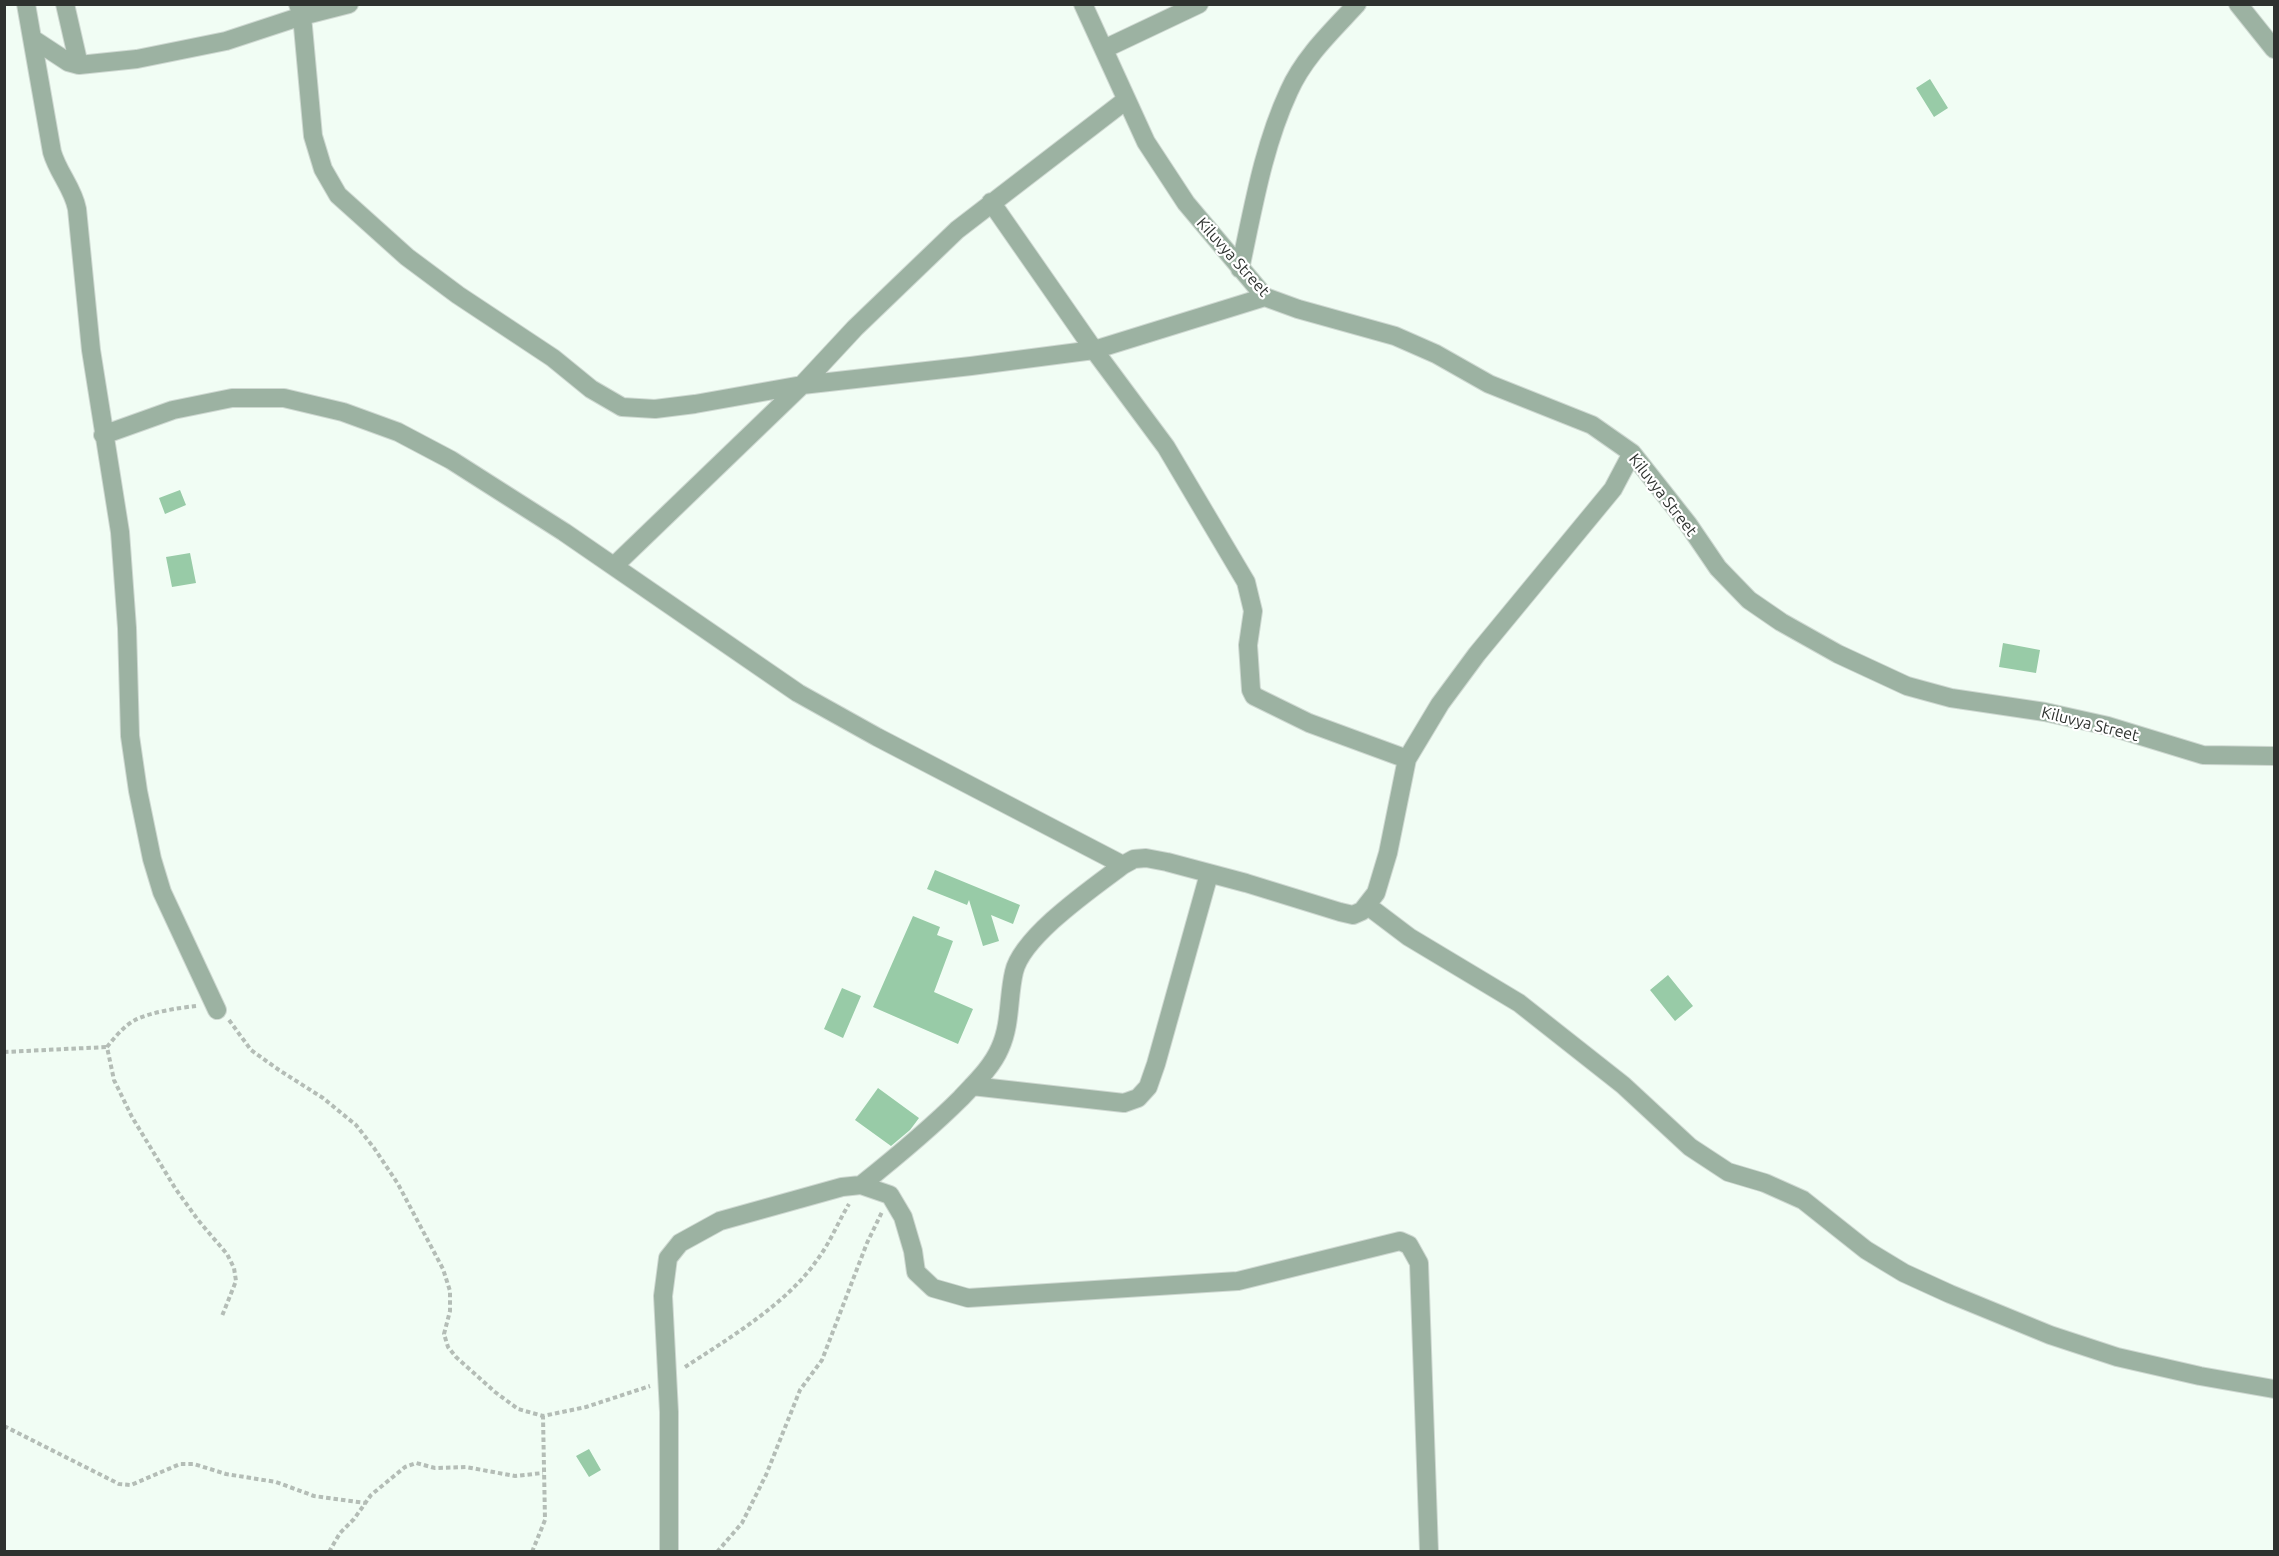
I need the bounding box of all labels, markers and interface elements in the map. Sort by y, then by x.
street label: Kiluvya Street [1193,214,1273,300]
street label: Kiluvya Street [1625,450,1701,540]
street label: Kiluvya Street [2039,703,2141,745]

